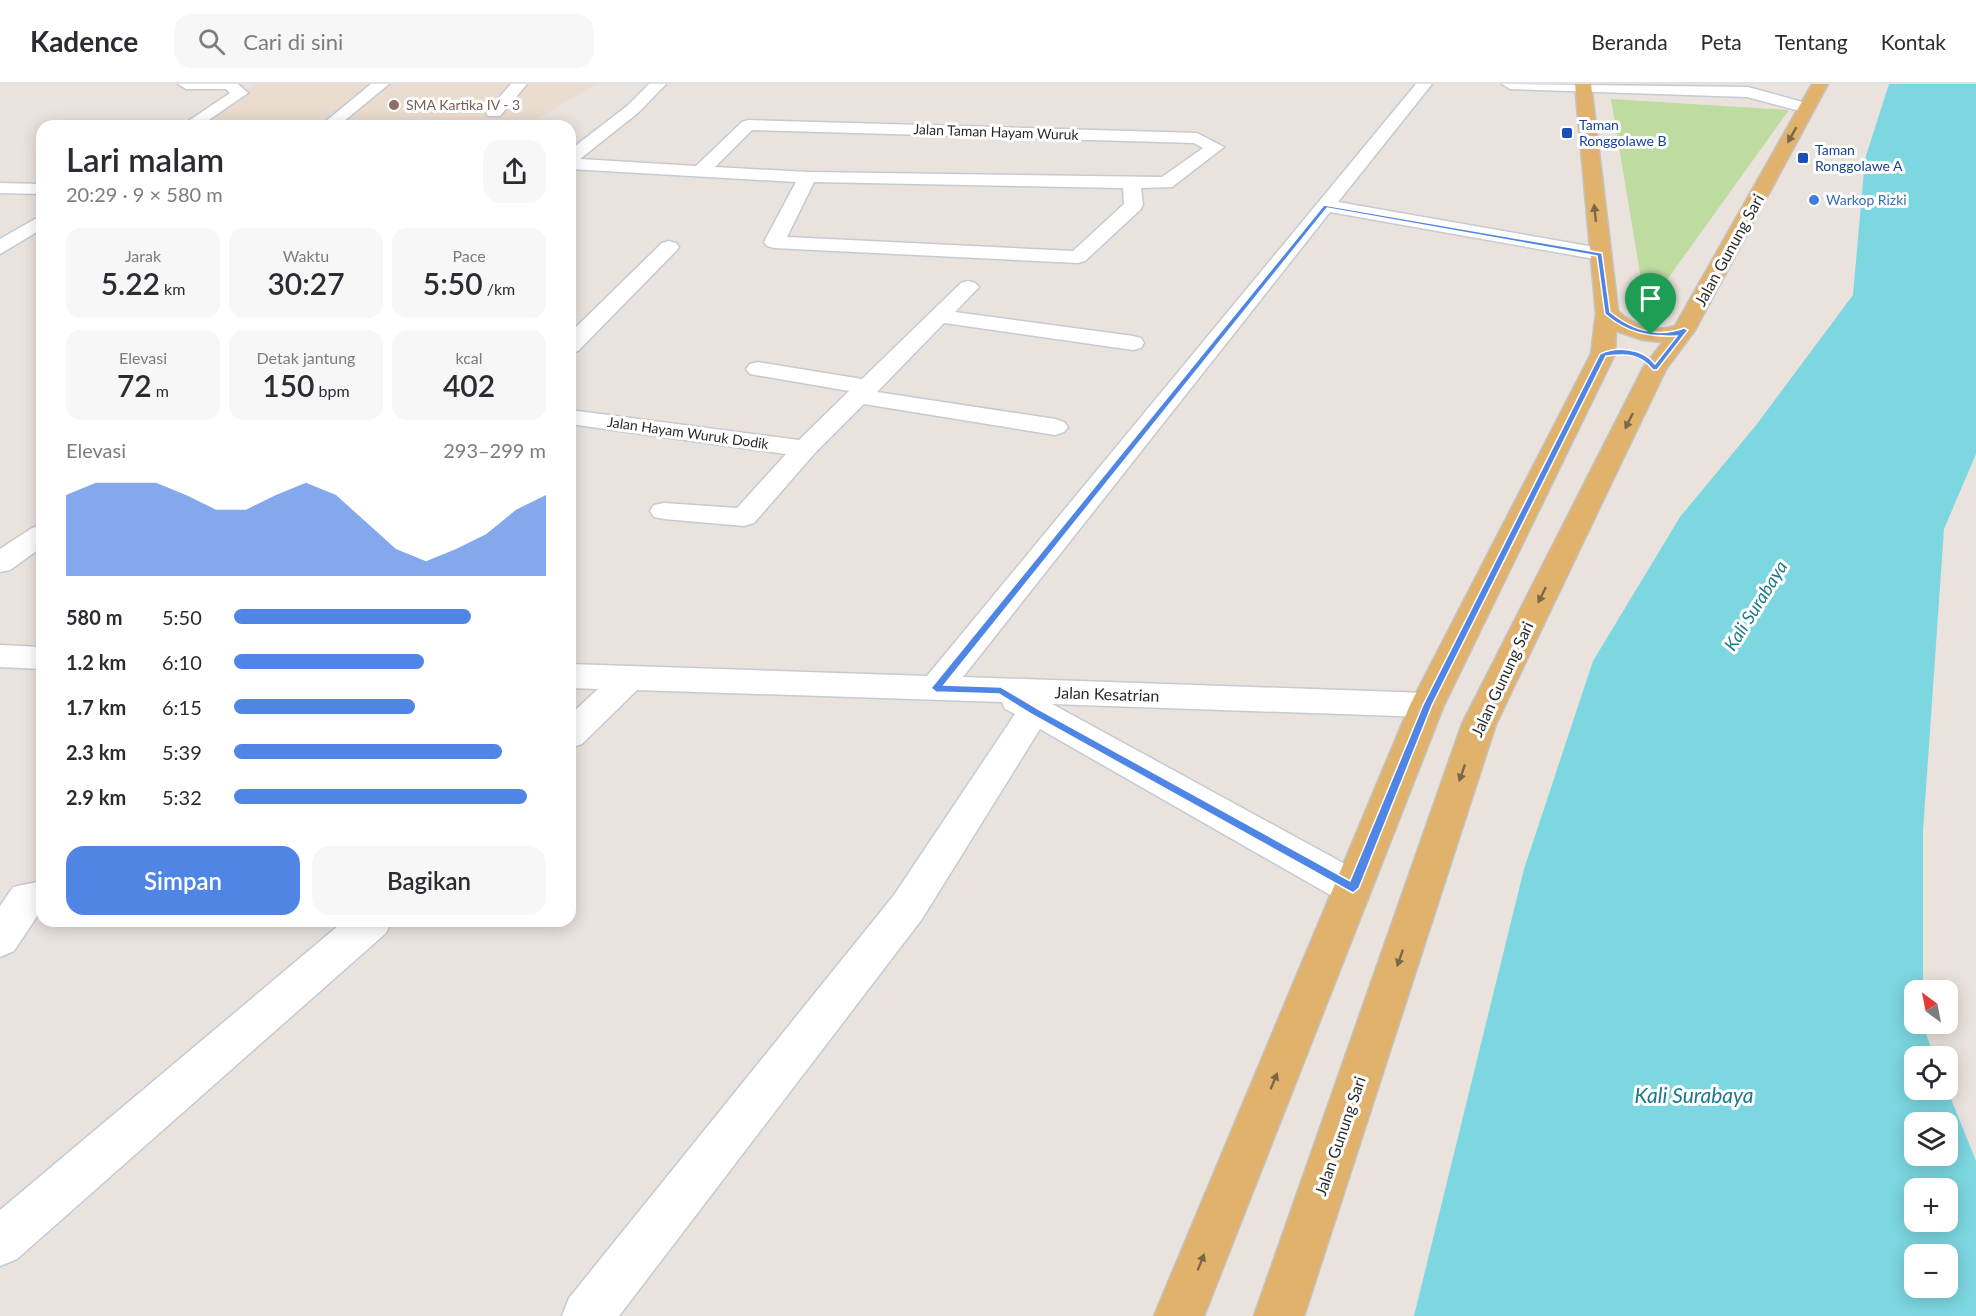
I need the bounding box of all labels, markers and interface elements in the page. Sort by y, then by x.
search box [174,14,594,68]
text: Kadence [30,24,138,58]
icon: search [195,25,228,58]
text: Cari di sini [243,28,343,55]
text: Beranda [1591,29,1668,54]
text: Peta [1701,29,1742,54]
text: Tentang [1775,29,1848,54]
text: Kontak [1881,29,1946,54]
place label: SMA Kartika IV - 3 [406,96,520,113]
marker: SMA Kartika IV - 3 [387,98,401,112]
place label: Taman Ronggolawe B [1579,116,1667,149]
street label: Jalan Taman Hayam Wuruk [913,120,1080,143]
marker: Taman Ronggolawe B [1560,126,1574,140]
one-way arrow [1787,127,1797,144]
text: Lari malam [66,139,224,179]
button: share [483,140,546,203]
place label: Taman Ronggolawe A [1815,141,1903,174]
marker: Taman Ronggolawe A [1796,151,1810,165]
text: 20:29 · 9 × 580 m [66,182,223,206]
street label: Jalan Gunung Sari [1690,190,1767,309]
place label: Warkop Rizki [1826,191,1907,208]
marker: Warkop Rizki [1807,193,1821,207]
one-way arrow [1590,203,1600,222]
text: Jarak [125,246,161,265]
text: Waktu [283,246,329,265]
text: Pace [452,246,486,265]
text: 5.22 [101,265,160,301]
text: 30:27 [267,265,345,301]
text: 5:50 [423,265,483,301]
pin [1625,273,1676,335]
text: km [160,279,185,298]
text: /km [483,279,515,298]
icon: arrive [1634,282,1667,315]
text: Elevasi [119,348,167,367]
text: Detak jantung [257,348,355,367]
text: kcal [455,348,483,367]
text: 72 [117,367,152,403]
text: 150 [262,367,315,403]
text: 402 [443,367,495,403]
text: m [152,381,169,400]
text: bpm [315,381,350,400]
one-way arrow [1624,412,1634,429]
street label: Jalan Hayam Wuruk Dodik [606,413,771,452]
text: Elevasi [66,438,126,462]
text: 293–299 m [443,438,546,462]
water label: Kali Surabaya [1719,556,1791,654]
one-way arrow [1538,587,1547,604]
text: 580 m [66,605,122,629]
text: 5:50 [162,605,202,629]
street label: Jalan Gunung Sari [1467,618,1537,739]
text: 1.2 km [66,650,126,674]
text: 6:10 [162,650,202,674]
street label: Jalan Kesatrian [1054,682,1160,705]
text: 1.7 km [66,695,126,719]
text: 6:15 [162,695,202,719]
text: 2.3 km [66,740,126,764]
text: 5:39 [162,740,202,764]
one-way arrow [1457,764,1466,782]
text: 2.9 km [66,785,126,809]
text: 5:32 [162,785,202,809]
button: Simpan [66,846,300,915]
button: Bagikan [312,846,546,915]
one-way arrow [1395,949,1404,967]
north arrow [1904,980,1958,1034]
map controls [1904,980,1958,1298]
button: locate [1904,1046,1958,1100]
one-way arrow [1269,1072,1279,1090]
street label: Jalan Gunung Sari [1310,1074,1369,1198]
water label: Kali Surabaya [1635,1082,1753,1107]
button: layers [1904,1112,1958,1166]
button: + [1904,1178,1958,1232]
button: − [1904,1244,1958,1298]
one-way arrow [1197,1253,1206,1271]

